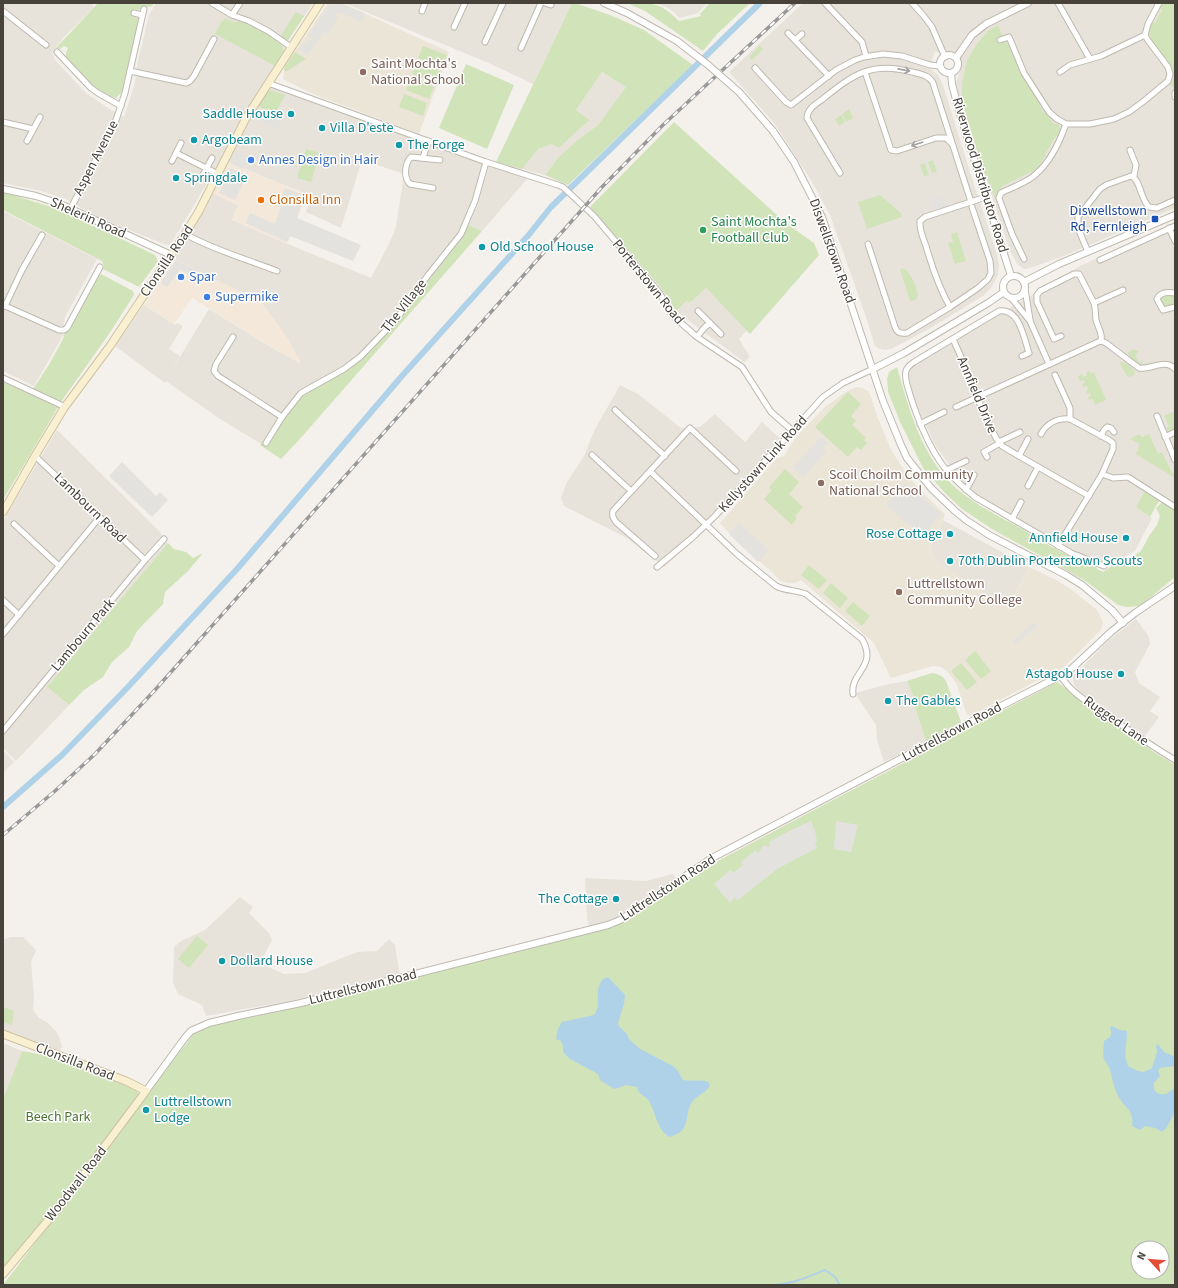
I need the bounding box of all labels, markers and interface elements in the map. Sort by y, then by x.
place label: Saint Mochta's National School [371,54,464,90]
one-way arrow [897,66,910,74]
marker: Saint Mochta's National School [358,67,368,77]
street label: Riverwood Distributor Road [947,95,1013,255]
place label: Saddle House [202,104,283,124]
marker: Saddle House [286,109,296,119]
street label: Aspen Avenue [68,117,124,199]
place label: Villa D'este [330,118,393,138]
marker: Villa D'este [317,123,327,133]
place label: Argobeam [202,130,262,150]
marker: Argobeam [189,135,199,145]
place label: The Forge [407,135,465,155]
marker: The Forge [394,140,404,150]
one-way arrow [911,141,924,148]
place label: Annes Design in Hair [259,150,378,170]
marker: Annes Design in Hair [246,155,256,165]
place label: Springdale [184,168,247,188]
marker: Springdale [171,173,181,183]
place label: Clonsilla Inn [269,190,341,210]
street label: Shelerin Road [47,192,129,244]
marker: Clonsilla Inn [256,195,266,205]
street label: Diswellstown Road [804,196,860,306]
place label: Diswellstown Rd, Fernleigh [1070,201,1147,237]
place label: Saint Mochta's Football Club [711,212,797,248]
marker: Diswellstown Rd, Fernleigh [1150,214,1160,224]
street label: Clonsilla Road [135,221,199,301]
marker: Saint Mochta's Football Club [698,225,708,235]
street label: Porterstown Road [607,235,689,329]
place label: Old School House [490,237,594,257]
marker: Old School House [477,242,487,252]
place label: Spar [189,267,216,287]
marker: Spar [176,272,186,282]
street label: The Village [377,275,431,337]
place label: Supermike [215,287,278,307]
marker: Supermike [202,292,212,302]
street label: Annfield Drive [952,353,1002,437]
street label: Kellystown Link Road [714,411,812,517]
place label: Scoil Choilm Community National School [829,465,974,501]
street label: Lambourn Road [49,468,131,548]
marker: Scoil Choilm Community National School [816,478,826,488]
place label: Rose Cottage [866,524,942,544]
place label: Annfield House [1029,528,1118,548]
marker: Rose Cottage [945,529,955,539]
marker: Annfield House [1121,533,1131,543]
place label: 70th Dublin Porterstown Scouts [958,551,1142,571]
marker: 70th Dublin Porterstown Scouts [945,556,955,566]
place label: Luttrellstown Community College [907,574,1022,610]
marker: Luttrellstown Community College [894,587,904,597]
street label: Lambourn Park [46,594,120,676]
place label: Astagob House [1026,664,1113,684]
marker: Astagob House [1116,669,1126,679]
place label: The Gables [896,691,961,711]
street label: Rugged Lane [1079,691,1153,751]
marker: The Gables [883,696,893,706]
street label: Luttrellstown Road [899,697,1005,767]
street label: Luttrellstown Road [616,850,720,926]
place label: The Cottage [538,889,608,909]
marker: The Cottage [611,894,621,904]
place label: Dollard House [230,951,313,971]
marker: Dollard House [217,956,227,966]
street label: Luttrellstown Road [307,964,419,1010]
street label: Clonsilla Road [33,1038,117,1086]
place label: Luttrellstown Lodge [154,1092,232,1128]
marker: Luttrellstown Lodge [141,1105,151,1115]
park label: Beech Park [25,1107,91,1127]
street label: Woodwall Road [40,1142,112,1226]
north arrow [1130,1240,1170,1280]
text: N [1133,1249,1150,1262]

